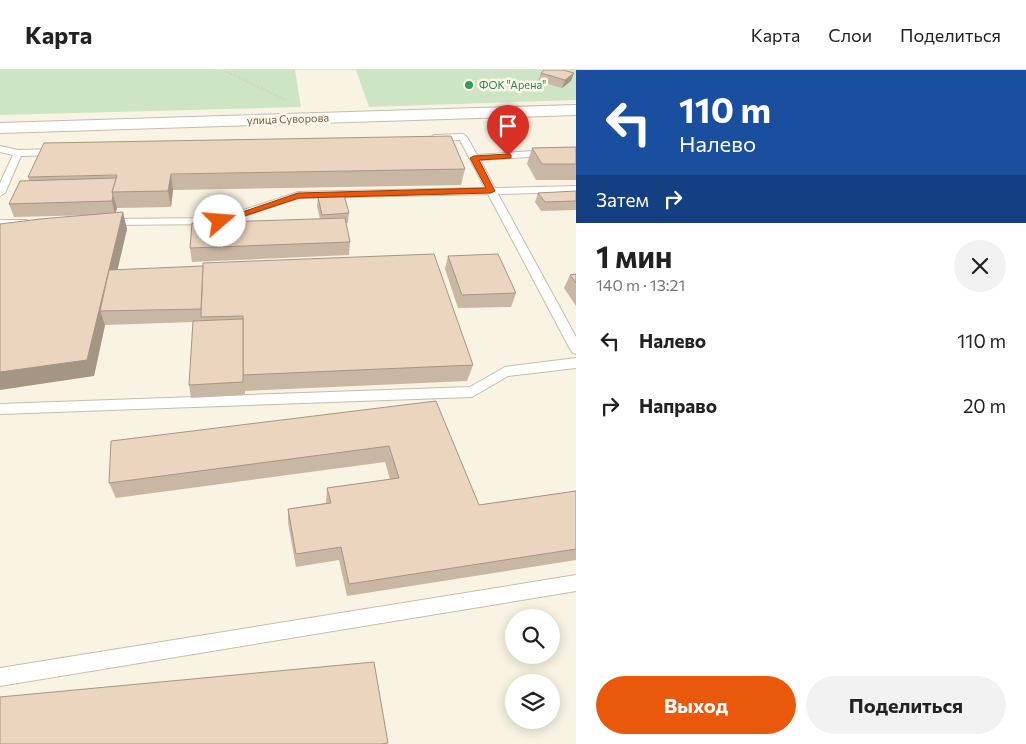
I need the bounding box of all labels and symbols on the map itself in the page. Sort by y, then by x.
place label: ФОК "Арена" [479,78,546,91]
marker: ФОК "Арена" [463,79,475,91]
pin [487,105,529,156]
street label: улица Суворова [247,111,329,126]
position arrow [193,194,245,246]

